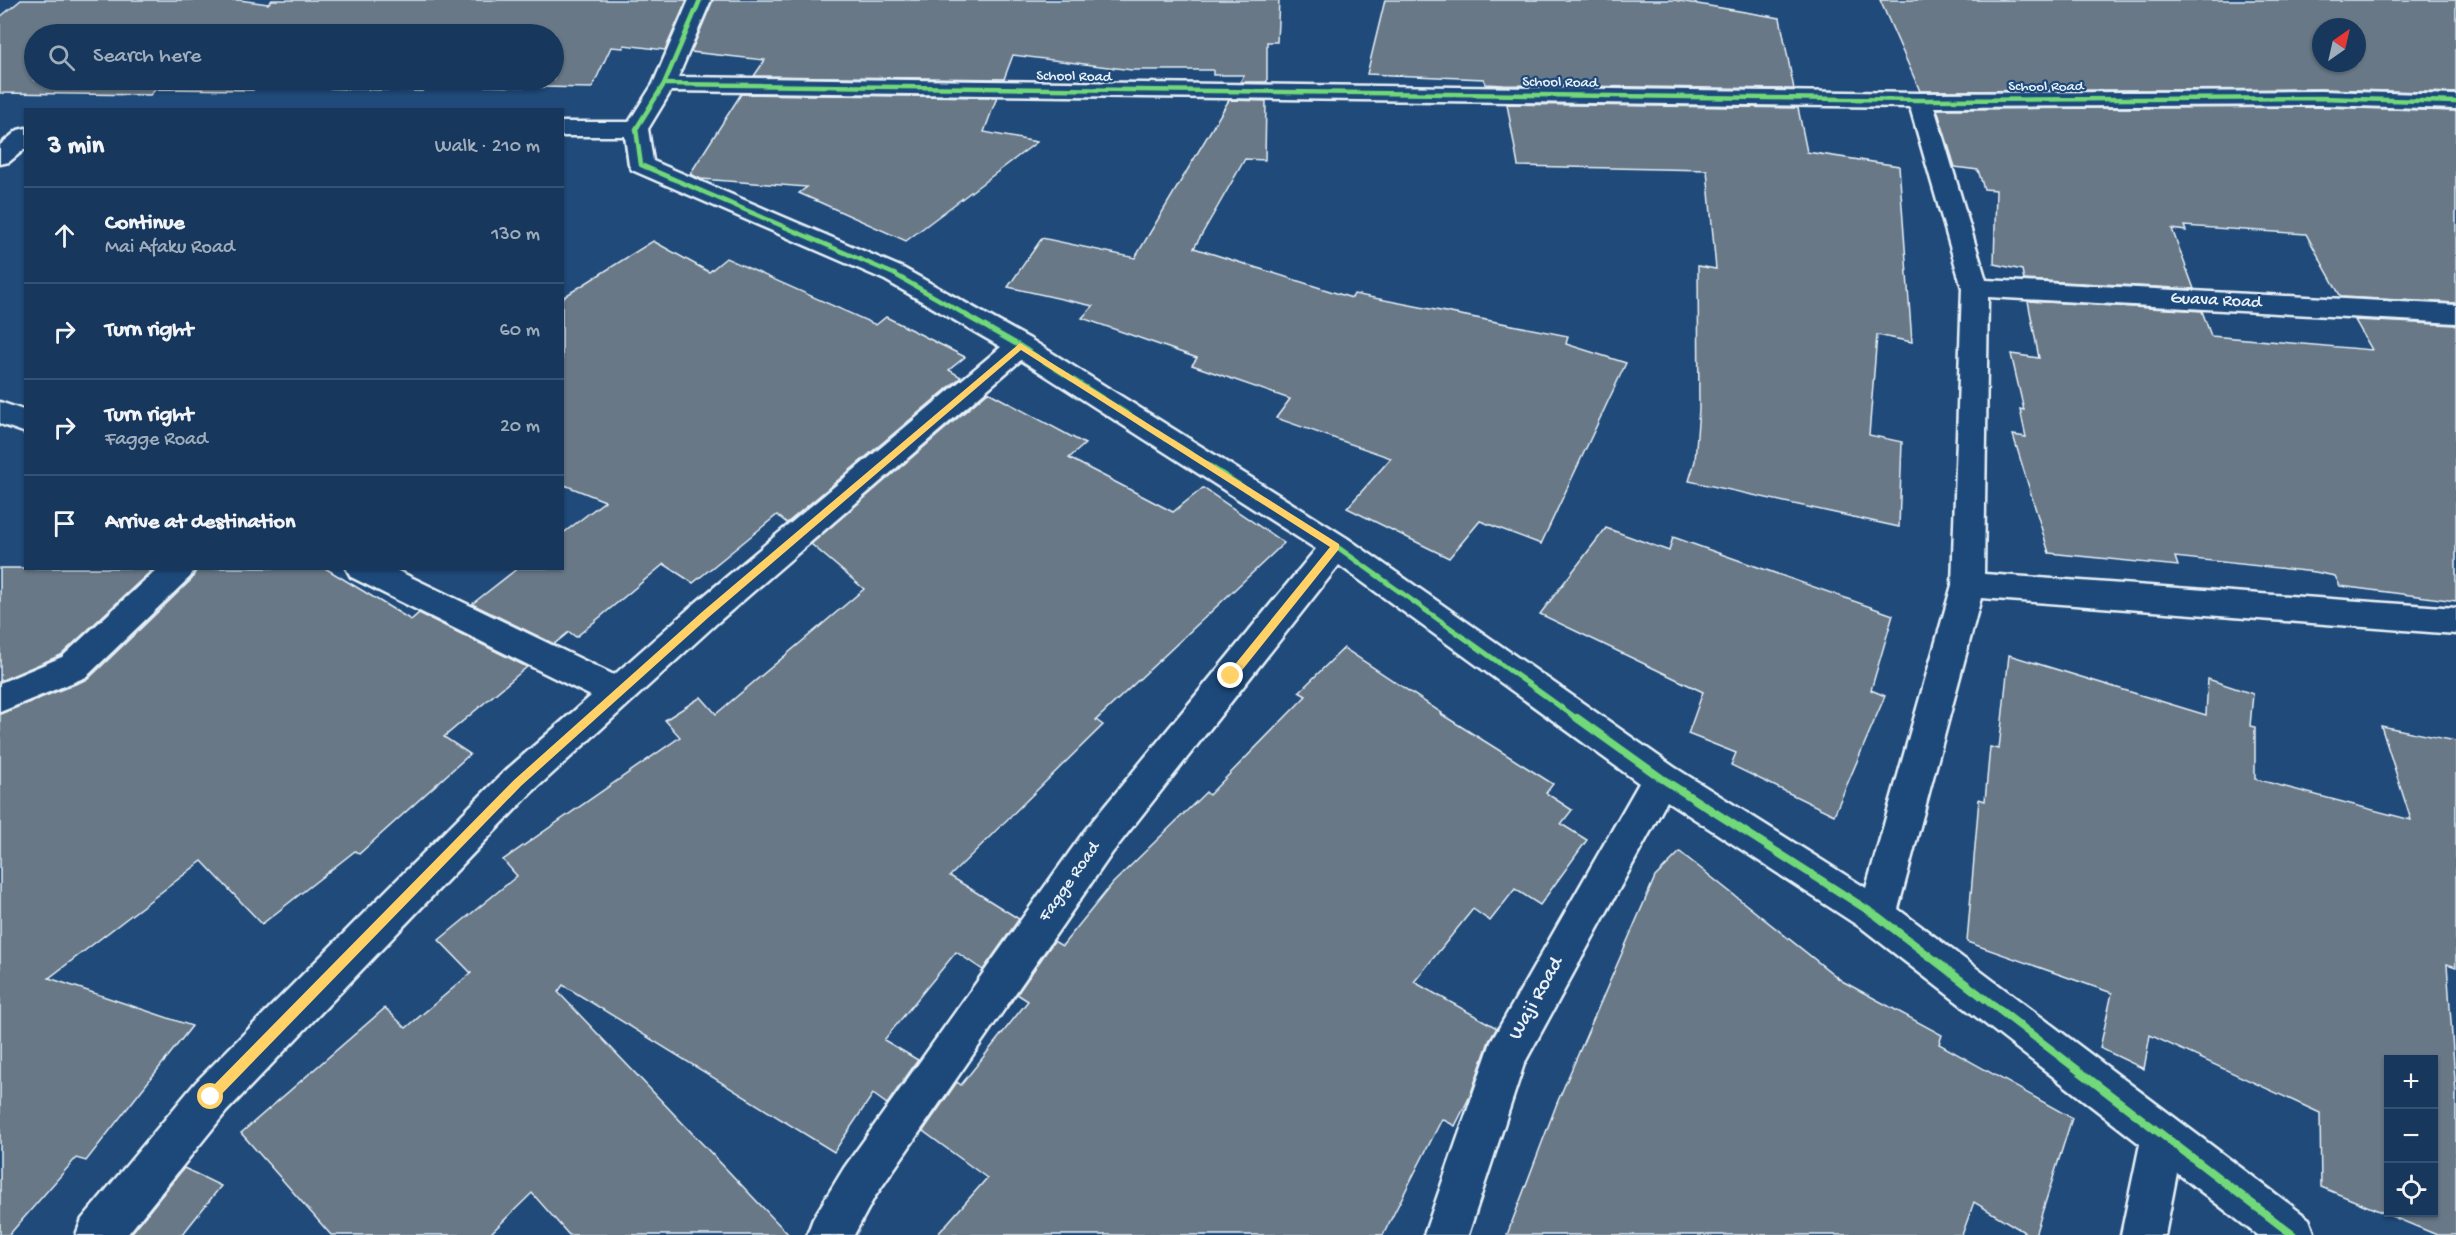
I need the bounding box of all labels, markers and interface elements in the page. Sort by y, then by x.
north arrow [2312,18,2366,72]
search box [24,24,564,90]
icon: search [45,41,78,74]
text: Search here [93,44,201,70]
street label: School Road [1036,67,1113,87]
street label: School Road [1522,73,1599,93]
street label: School Road [2008,78,2085,96]
text: 3 min [48,132,104,163]
text: Walk · 210 m [435,136,540,159]
text: Continue [105,211,185,237]
icon: ahead [48,219,81,252]
text: 130 m [491,224,540,247]
text: Mai Afaku Road [105,237,235,260]
street label: Guava Road [2170,288,2264,314]
icon: right [48,315,81,348]
text: Turn right [105,318,193,344]
text: 60 m [500,320,540,343]
text: Turn right [105,403,193,429]
icon: right [48,411,81,444]
text: 20 m [500,416,540,439]
text: Fagge Road [105,429,208,452]
icon: arrive [48,507,81,540]
text: Arrive at destination [105,510,295,536]
route end [1217,662,1243,688]
street label: Fagge Road [1034,837,1106,927]
street label: Waji Road [1504,952,1571,1045]
map controls [2384,1055,2438,1217]
button: + [2384,1055,2438,1109]
route start [197,1083,223,1109]
button: − [2384,1109,2438,1163]
button: locate [2384,1163,2438,1217]

